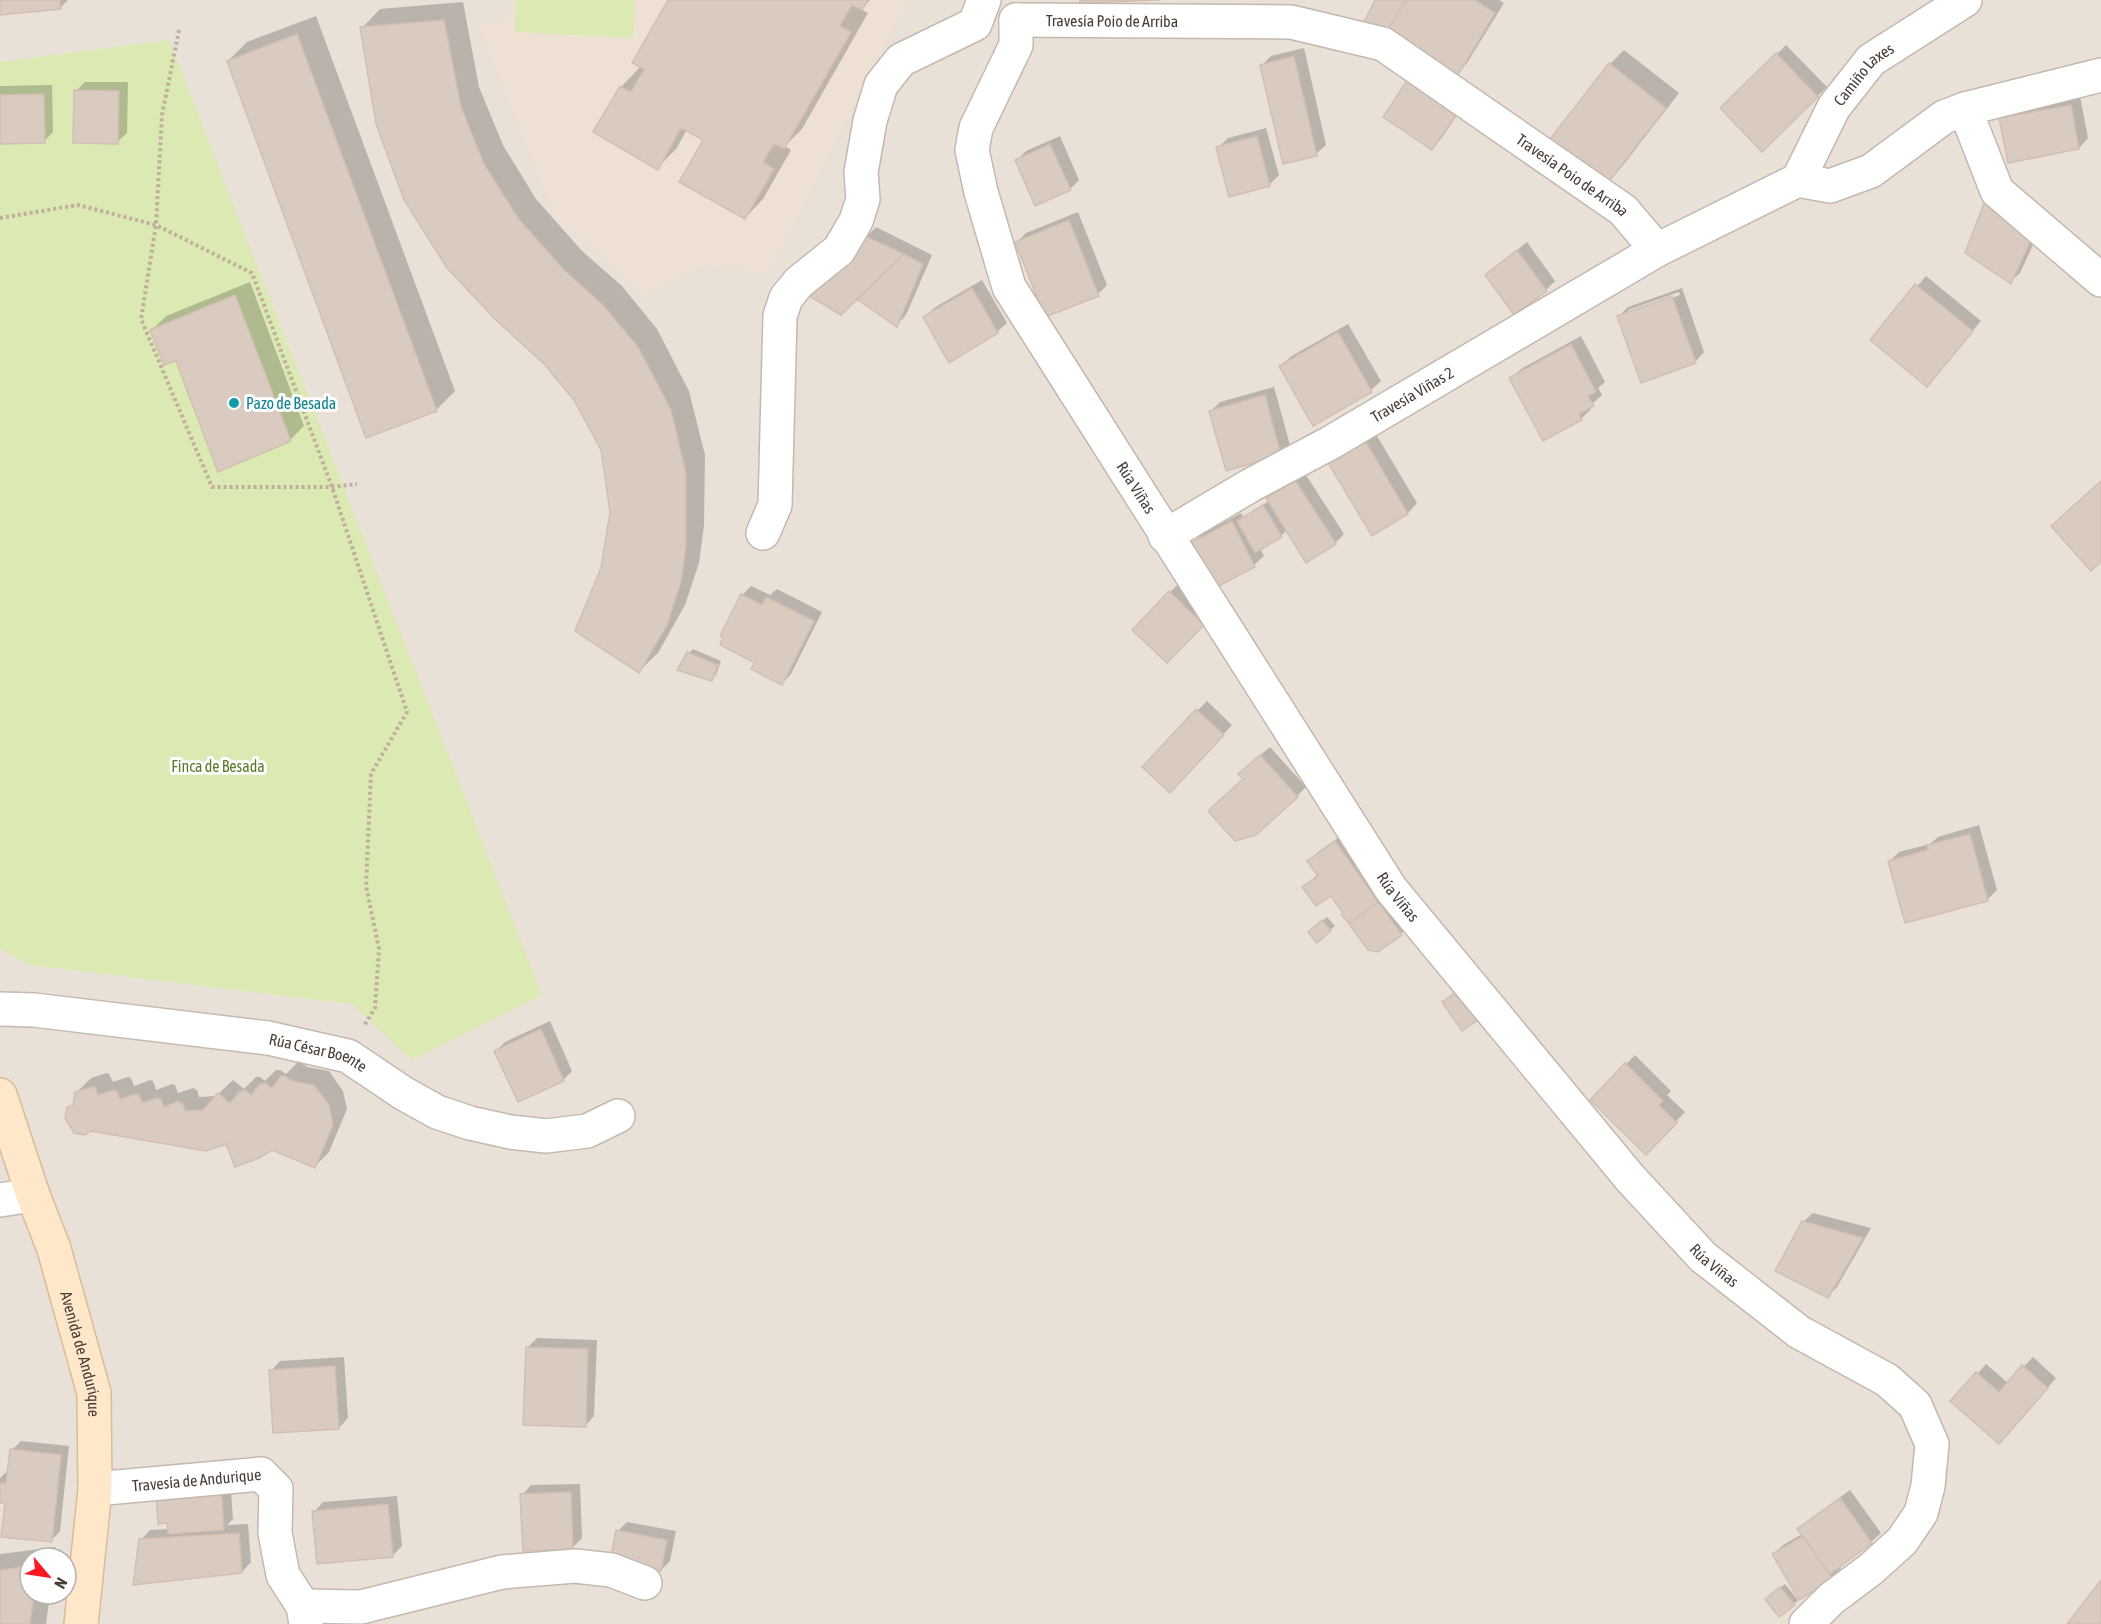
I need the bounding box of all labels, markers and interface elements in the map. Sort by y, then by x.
street label: Travesía Poio de Arriba [1046,11,1178,30]
street label: Camiño Laxes [1830,39,1897,109]
street label: Travesía Poio de Arriba [1513,130,1633,219]
street label: Travesía Viñas 2 [1368,363,1457,426]
place label: Pazo de Besada [246,394,336,412]
marker: Pazo de Besada [227,396,241,410]
street label: Rúa Viñas [1113,458,1160,517]
park label: Finca de Besada [171,757,265,775]
street label: Rúa Viñas [1374,869,1423,925]
street label: Rúa César Boente [267,1030,371,1075]
street label: Rúa Viñas [1686,1240,1743,1291]
street label: Avenida de Andurique [57,1289,103,1417]
street label: Travesía de Andurique [131,1465,262,1495]
north arrow [18,1546,78,1606]
text: N [51,1575,71,1592]

